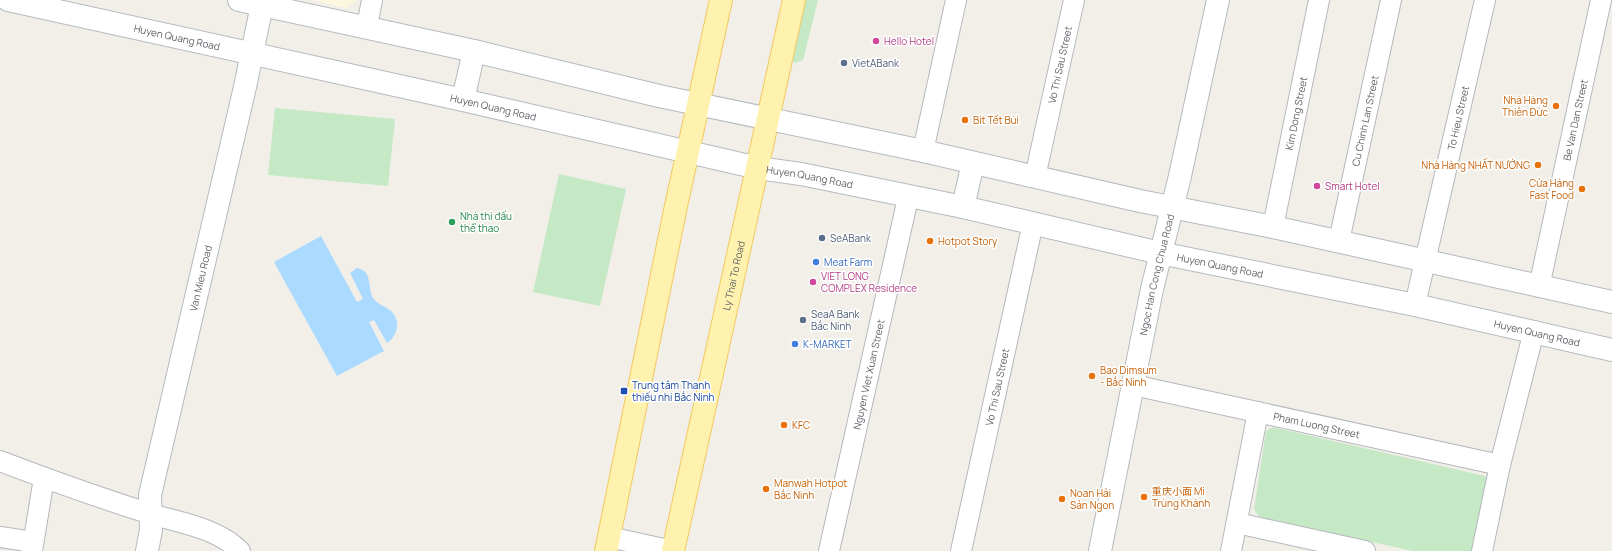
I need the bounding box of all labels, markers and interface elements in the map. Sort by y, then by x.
street label: Huyen Quang Road [133,21,221,53]
street label: Vo Thi Sau Street [1044,25,1075,105]
place label: Hello Hotel [884,34,934,48]
marker: Hello Hotel [871,36,881,46]
place label: VietABank [852,56,900,70]
marker: VietABank [839,58,849,68]
street label: Cu Chinh Lan Street [1348,74,1382,167]
street label: Kim Dong Street [1282,75,1310,151]
street label: Be Van Dan Street [1560,78,1591,162]
street label: To Hieu Street [1444,84,1472,151]
street label: Huyen Quang Road [449,90,538,124]
place label: Nhà Hàng Thiên Đức [1502,93,1548,119]
marker: Nhà Hàng Thiên Đức [1551,101,1561,111]
place label: Bít Tết Bùi [973,113,1019,127]
marker: Bít Tết Bùi [960,115,970,125]
place label: Nhà Hàng NHẤT NƯỚNG [1421,157,1530,172]
marker: Nhà Hàng NHẤT NƯỚNG [1533,160,1543,170]
street label: Huyen Quang Road [765,162,854,191]
place label: Cửa Hàng Fast Food [1529,176,1574,202]
place label: Smart Hotel [1325,179,1380,193]
marker: Smart Hotel [1312,181,1322,191]
marker: Cửa Hàng Fast Food [1577,184,1587,194]
place label: Nhà thi đấu thể thao [460,209,512,235]
street label: Ngoc Han Cong Chua Road [1136,213,1177,337]
marker: Nhà thi đấu thể thao [447,217,457,227]
place label: SeABank [830,231,872,245]
marker: SeABank [817,233,827,243]
place label: Hotpot Story [938,234,998,248]
marker: Hotpot Story [925,236,935,246]
street label: Ly Thai To Road [719,240,748,312]
street label: Van Mieu Road [186,244,215,313]
street label: Huyen Quang Road [1176,250,1265,281]
place label: Meat Farm [824,255,872,269]
marker: Meat Farm [811,257,821,267]
place label: VIET LONG COMPLEX Residence [821,269,917,295]
marker: VIET LONG COMPLEX Residence [808,277,818,287]
place label: SeaA Bank Bắc Ninh [811,307,860,333]
marker: SeaA Bank Bắc Ninh [798,315,808,325]
street label: Huyen Quang Road [1493,316,1581,349]
street label: Nguyen Viet Xuan Street [849,318,888,431]
place label: K-MARKET [803,337,852,351]
marker: K-MARKET [790,339,800,349]
street label: Vo Thi Sau Street [982,347,1012,427]
place label: Bao Dimsum - Bắc Ninh [1100,363,1157,389]
marker: Bao Dimsum - Bắc Ninh [1087,371,1097,381]
place label: Trung tâm Thanh thiếu nhi Bắc Ninh [632,378,715,404]
marker: Trung tâm Thanh thiếu nhi Bắc Ninh [619,386,629,396]
street label: Pham Luong Street [1272,409,1361,441]
place label: KFC [792,418,810,432]
marker: KFC [779,420,789,430]
place label: Manwah Hotpot Bắc Ninh [774,476,847,502]
marker: Manwah Hotpot Bắc Ninh [761,484,771,494]
place label: 重庆小面 Mì Trùng Khánh [1152,484,1210,510]
place label: Noan Hải Sản Ngon [1070,486,1114,512]
marker: 重庆小面 Mì Trùng Khánh [1139,492,1149,502]
marker: Noan Hải Sản Ngon [1057,494,1067,504]

